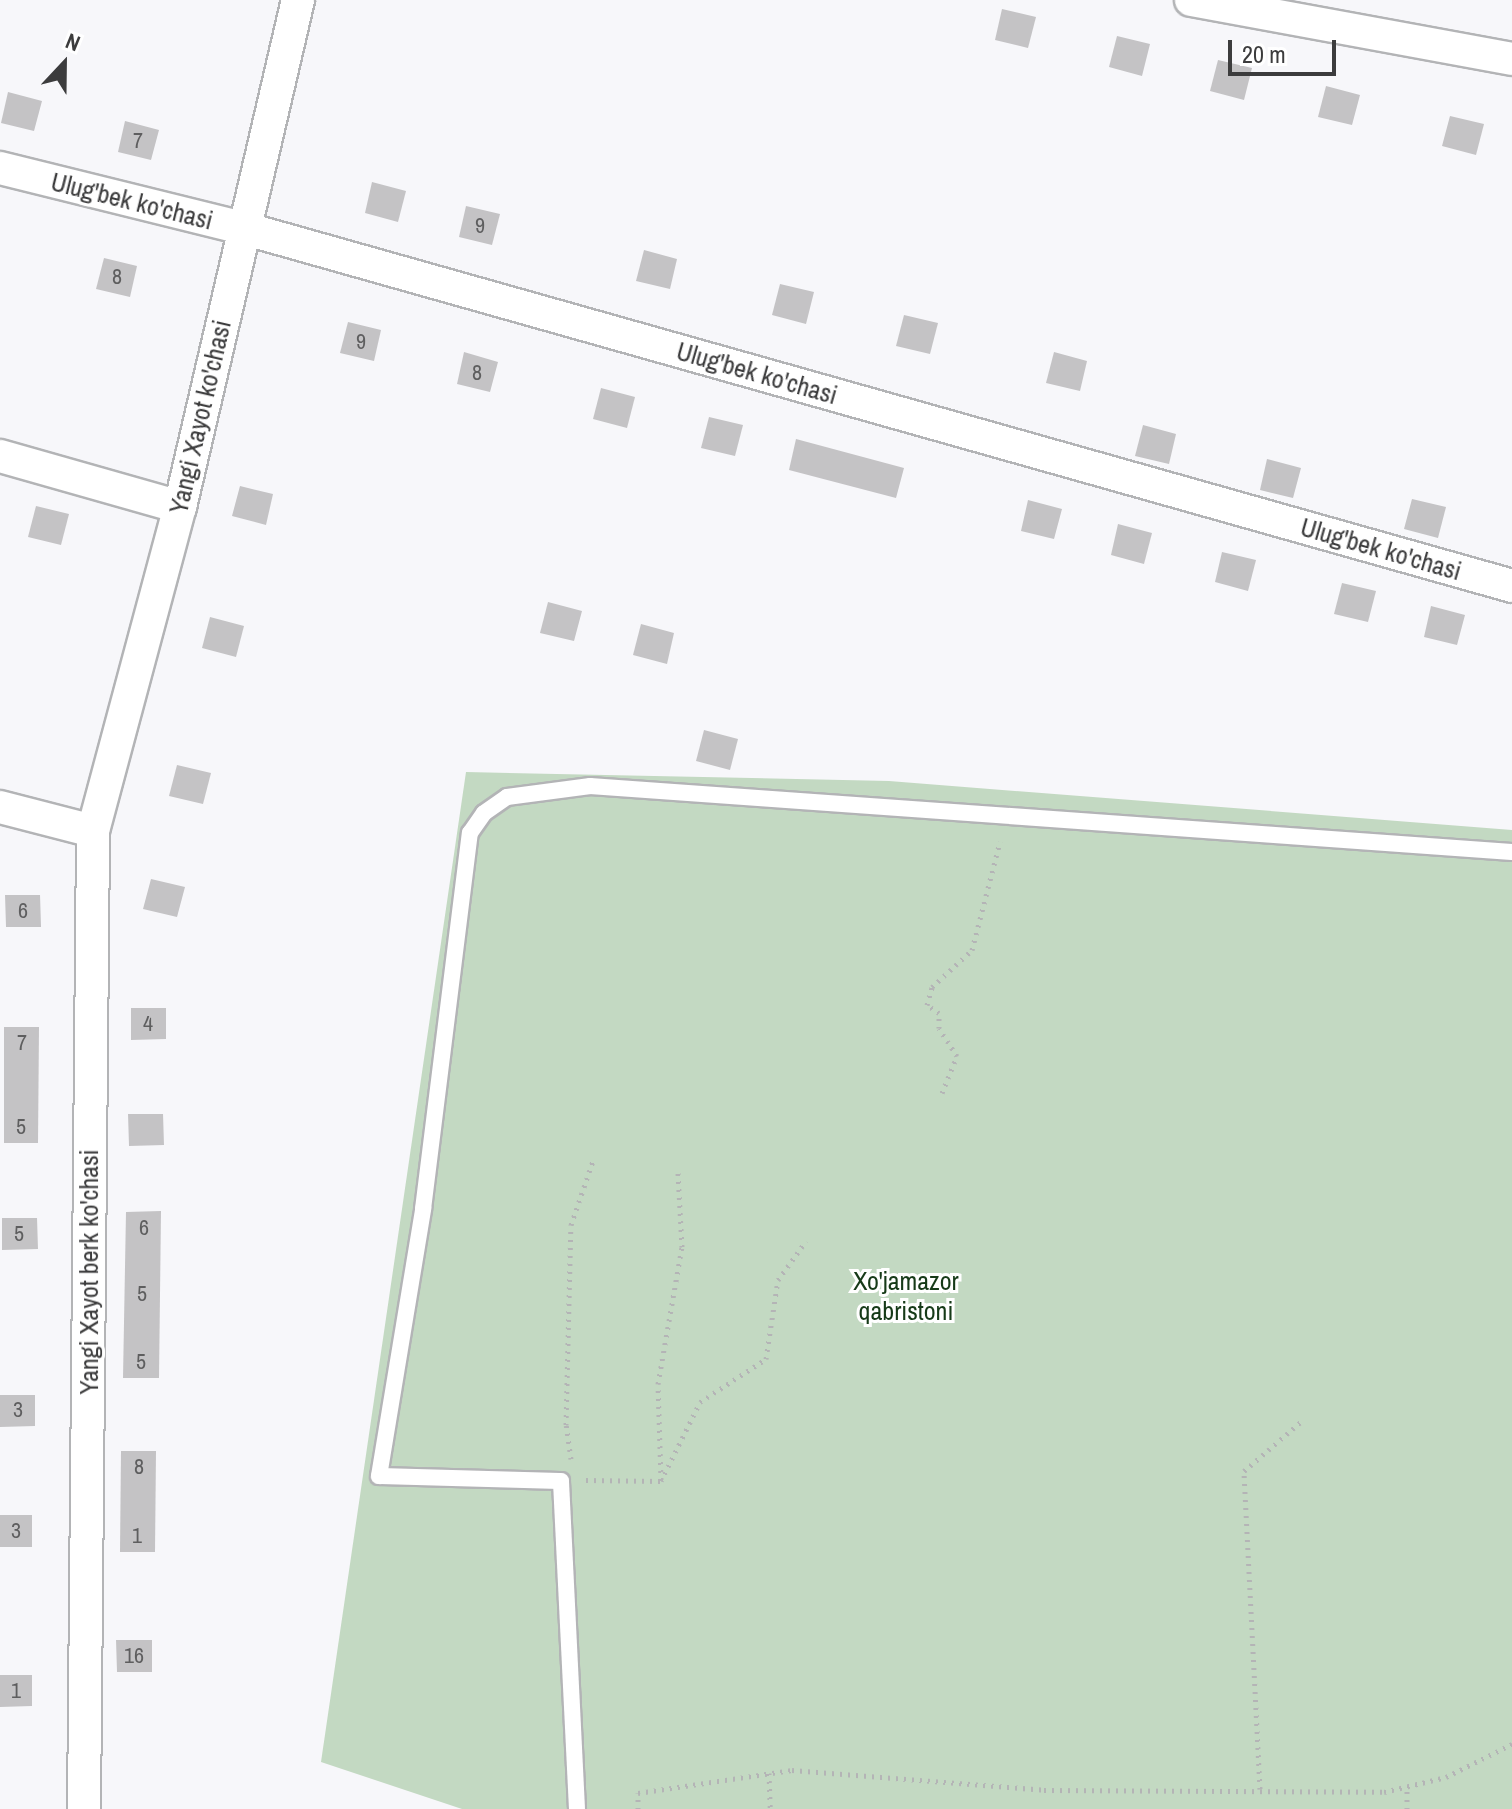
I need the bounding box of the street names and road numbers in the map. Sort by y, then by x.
street label: Ulug'bek ko'chasi [48,166,216,236]
street label: Yangi Xayot ko'chasi [163,317,237,517]
street label: Ulug'bek ko'chasi [673,335,841,411]
street label: Ulug'bek ko'chasi [1297,511,1465,587]
street label: Yangi Xayot berk ko'chasi [73,1149,105,1395]

